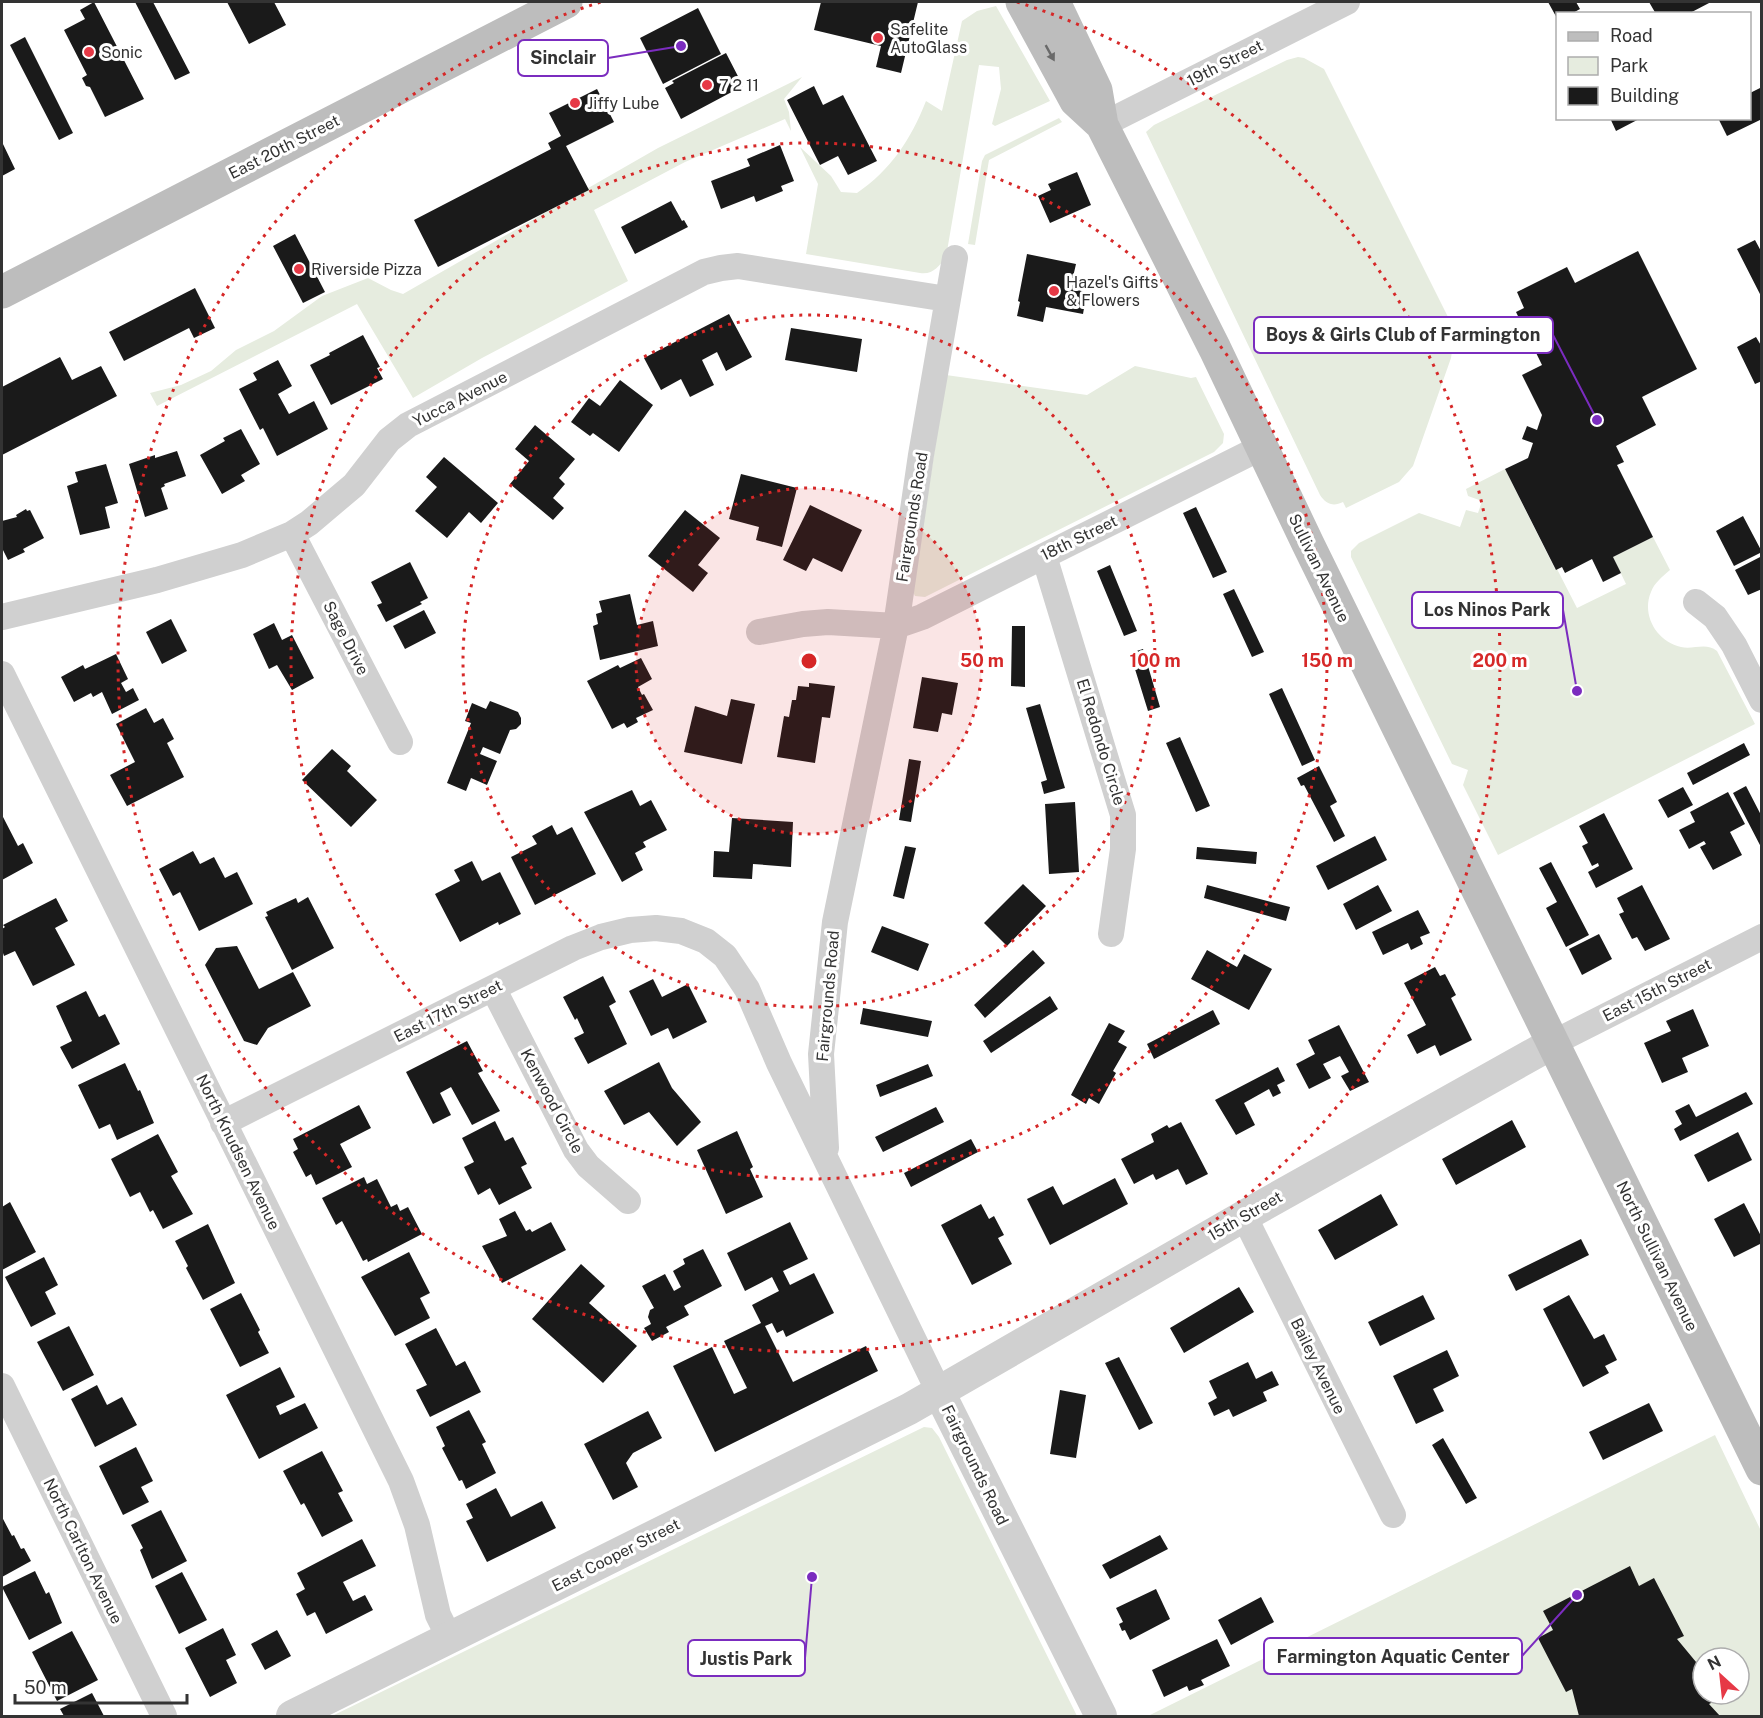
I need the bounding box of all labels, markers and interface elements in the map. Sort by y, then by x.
legend [1556,12,1751,120]
place label: Safelite AutoGlass [890,20,967,57]
text: Road [1610,25,1653,46]
marker: Safelite AutoGlass [871,31,885,45]
street label: 19th Street [1184,36,1266,90]
callout: Sinclair [518,40,608,76]
place label: Sonic [101,43,143,62]
marker: Sonic [82,45,96,59]
one-way arrow [1045,45,1055,62]
text: Sinclair [530,47,597,68]
text: Park [1610,55,1648,76]
place label: 7 2 11 [719,76,759,95]
marker: 7 2 11 [700,78,714,92]
text: Building [1610,85,1679,106]
place label: Jiffy Lube [587,94,659,113]
marker: Jiffy Lube [568,96,582,110]
street label: East 20th Street [225,111,343,183]
place label: Riverside Pizza [311,260,422,279]
marker: Riverside Pizza [292,262,306,276]
place label: Hazel's Gifts & Flowers [1066,273,1158,310]
marker: Hazel's Gifts & Flowers [1047,284,1061,298]
callout: Boys & Girls Club of Farmington [1254,317,1553,353]
text: Boys & Girls Club of Farmington [1266,324,1540,345]
street label: Yucca Avenue [410,367,510,431]
street label: Fairgrounds Road [892,451,932,583]
street label: 18th Street [1038,511,1120,565]
street label: Sullivan Avenue [1285,511,1353,625]
callout: Los Ninos Park [1412,592,1563,628]
street label: Sage Drive [319,598,373,678]
text: Los Ninos Park [1424,599,1551,620]
text: 50 m [960,650,1004,671]
text: 100 m [1129,650,1181,671]
text: 150 m [1301,650,1353,671]
text: 200 m [1473,650,1527,671]
centre of rings [799,651,819,671]
street label: El Redondo Circle [1073,676,1129,808]
street label: Fairgrounds Road [813,930,843,1062]
street label: East 15th Street [1599,954,1715,1026]
street label: East 17th Street [391,976,505,1046]
street label: Kenwood Circle [516,1045,588,1157]
street label: North Knudsen Avenue [192,1071,284,1233]
street label: North Sullivan Avenue [1612,1178,1702,1334]
street label: 15th Street [1204,1187,1286,1245]
street label: Bailey Avenue [1287,1315,1349,1417]
street label: Fairgrounds Road [938,1402,1012,1528]
street label: North Carlton Avenue [39,1475,127,1627]
street label: East Cooper Street [549,1514,683,1596]
callout: Farmington Aquatic Center [1264,1638,1522,1674]
callout: Justis Park [688,1640,805,1676]
text: Farmington Aquatic Center [1276,1646,1510,1667]
north arrow [1691,1646,1751,1706]
text: Justis Park [700,1648,793,1669]
text: N [1705,1652,1724,1674]
scale bar [15,1667,188,1705]
text: 50 m [24,1677,67,1698]

